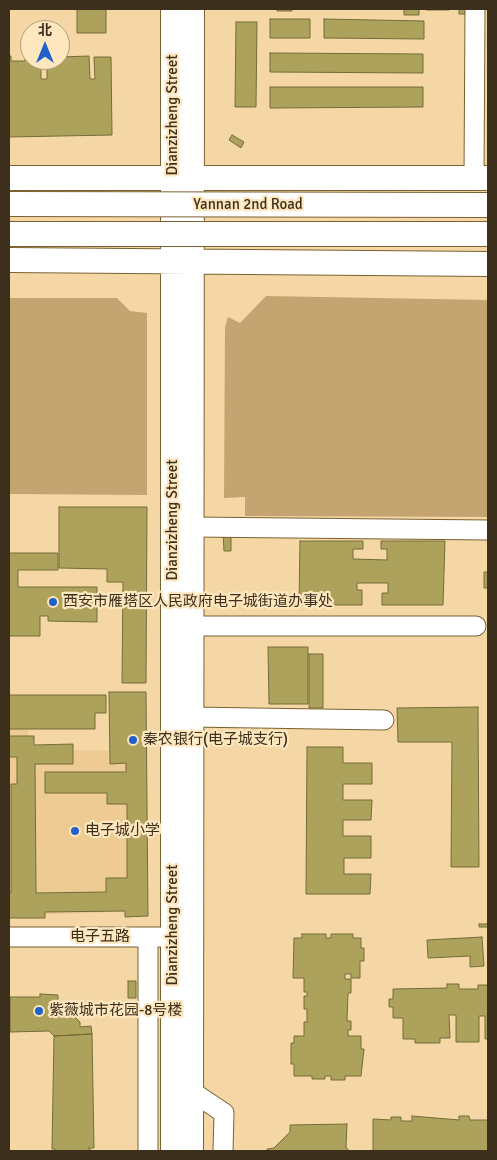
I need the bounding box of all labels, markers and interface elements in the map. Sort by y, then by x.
north arrow [20,20,70,70]
text: 北 [38,22,52,39]
street label: Dianzizheng Street [164,54,182,176]
street label: Yannan 2nd Road [193,196,303,214]
street label: Dianzizheng Street [164,459,182,581]
place label: 西安市雁塔区人民政府电子城街道办事处 [63,593,333,611]
marker: 西安市雁塔区人民政府电子城街道办事处 [47,596,59,608]
place label: 秦农银行(电子城支行) [143,731,288,749]
marker: 秦农银行(电子城支行) [127,734,139,746]
place label: 电子城小学 [85,822,160,840]
marker: 电子城小学 [69,825,81,837]
street label: Dianzizheng Street [164,864,182,986]
street label: 电子五路 [70,928,130,946]
place label: 紫薇城市花园-8号楼 [49,1002,182,1020]
marker: 紫薇城市花园-8号楼 [33,1005,45,1017]

